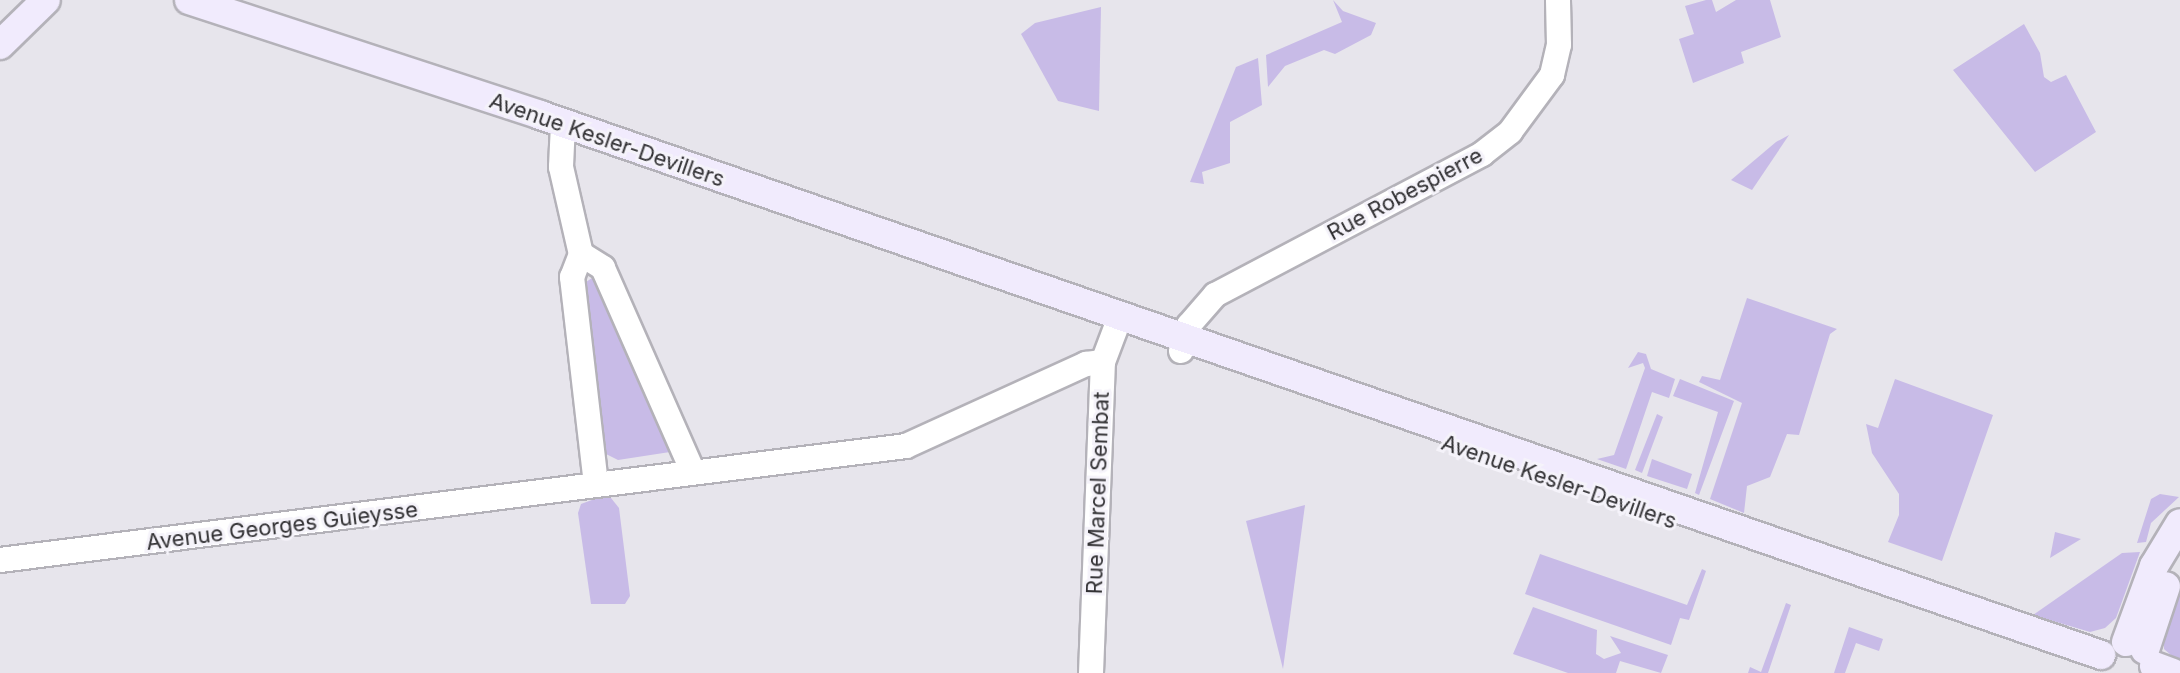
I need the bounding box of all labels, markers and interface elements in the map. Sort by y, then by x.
street label: Avenue Kesler-Devillers [486,87,728,193]
street label: Rue Robespierre [1323,142,1487,246]
street label: Rue Marcel Sembat [1081,391,1115,595]
street label: Avenue Kesler-Devillers [1438,429,1680,535]
street label: Avenue Georges Guieysse [145,496,419,556]

